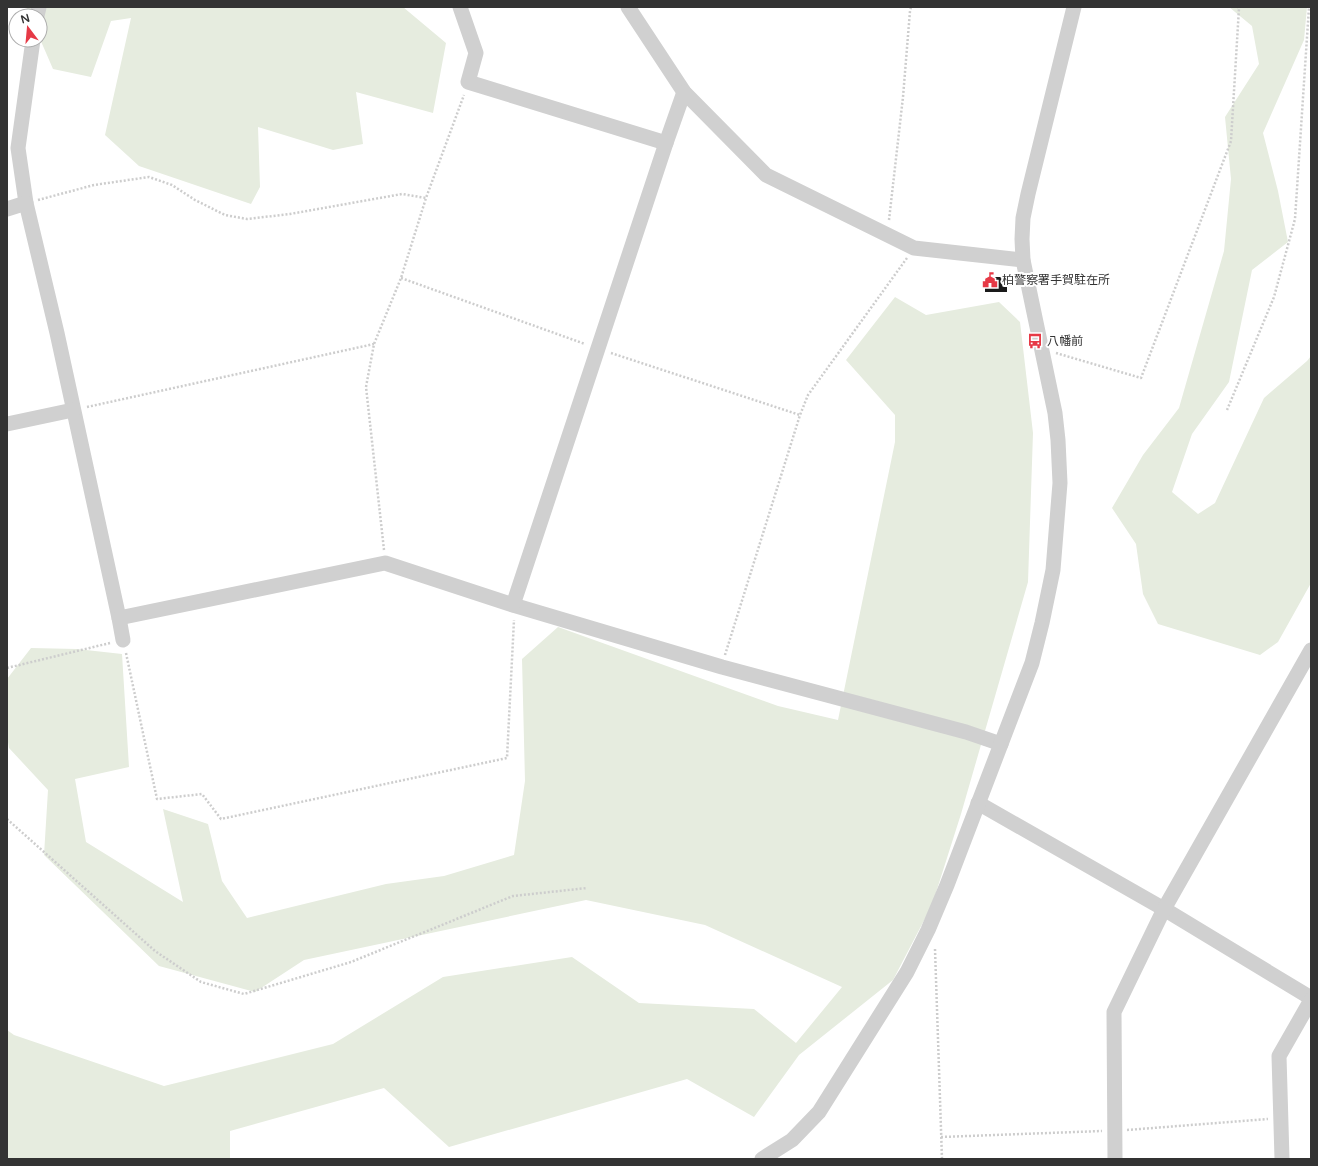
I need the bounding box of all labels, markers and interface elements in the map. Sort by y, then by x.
north arrow [8,8,48,48]
text: N [19,11,31,26]
public building icon: 柏警察署手賀駐在所 [981,271,999,289]
place label: 柏警察署手賀駐在所 [1002,273,1110,287]
bus stop icon: 八幡前 [1026,332,1044,350]
place label: 八幡前 [1047,334,1083,348]

